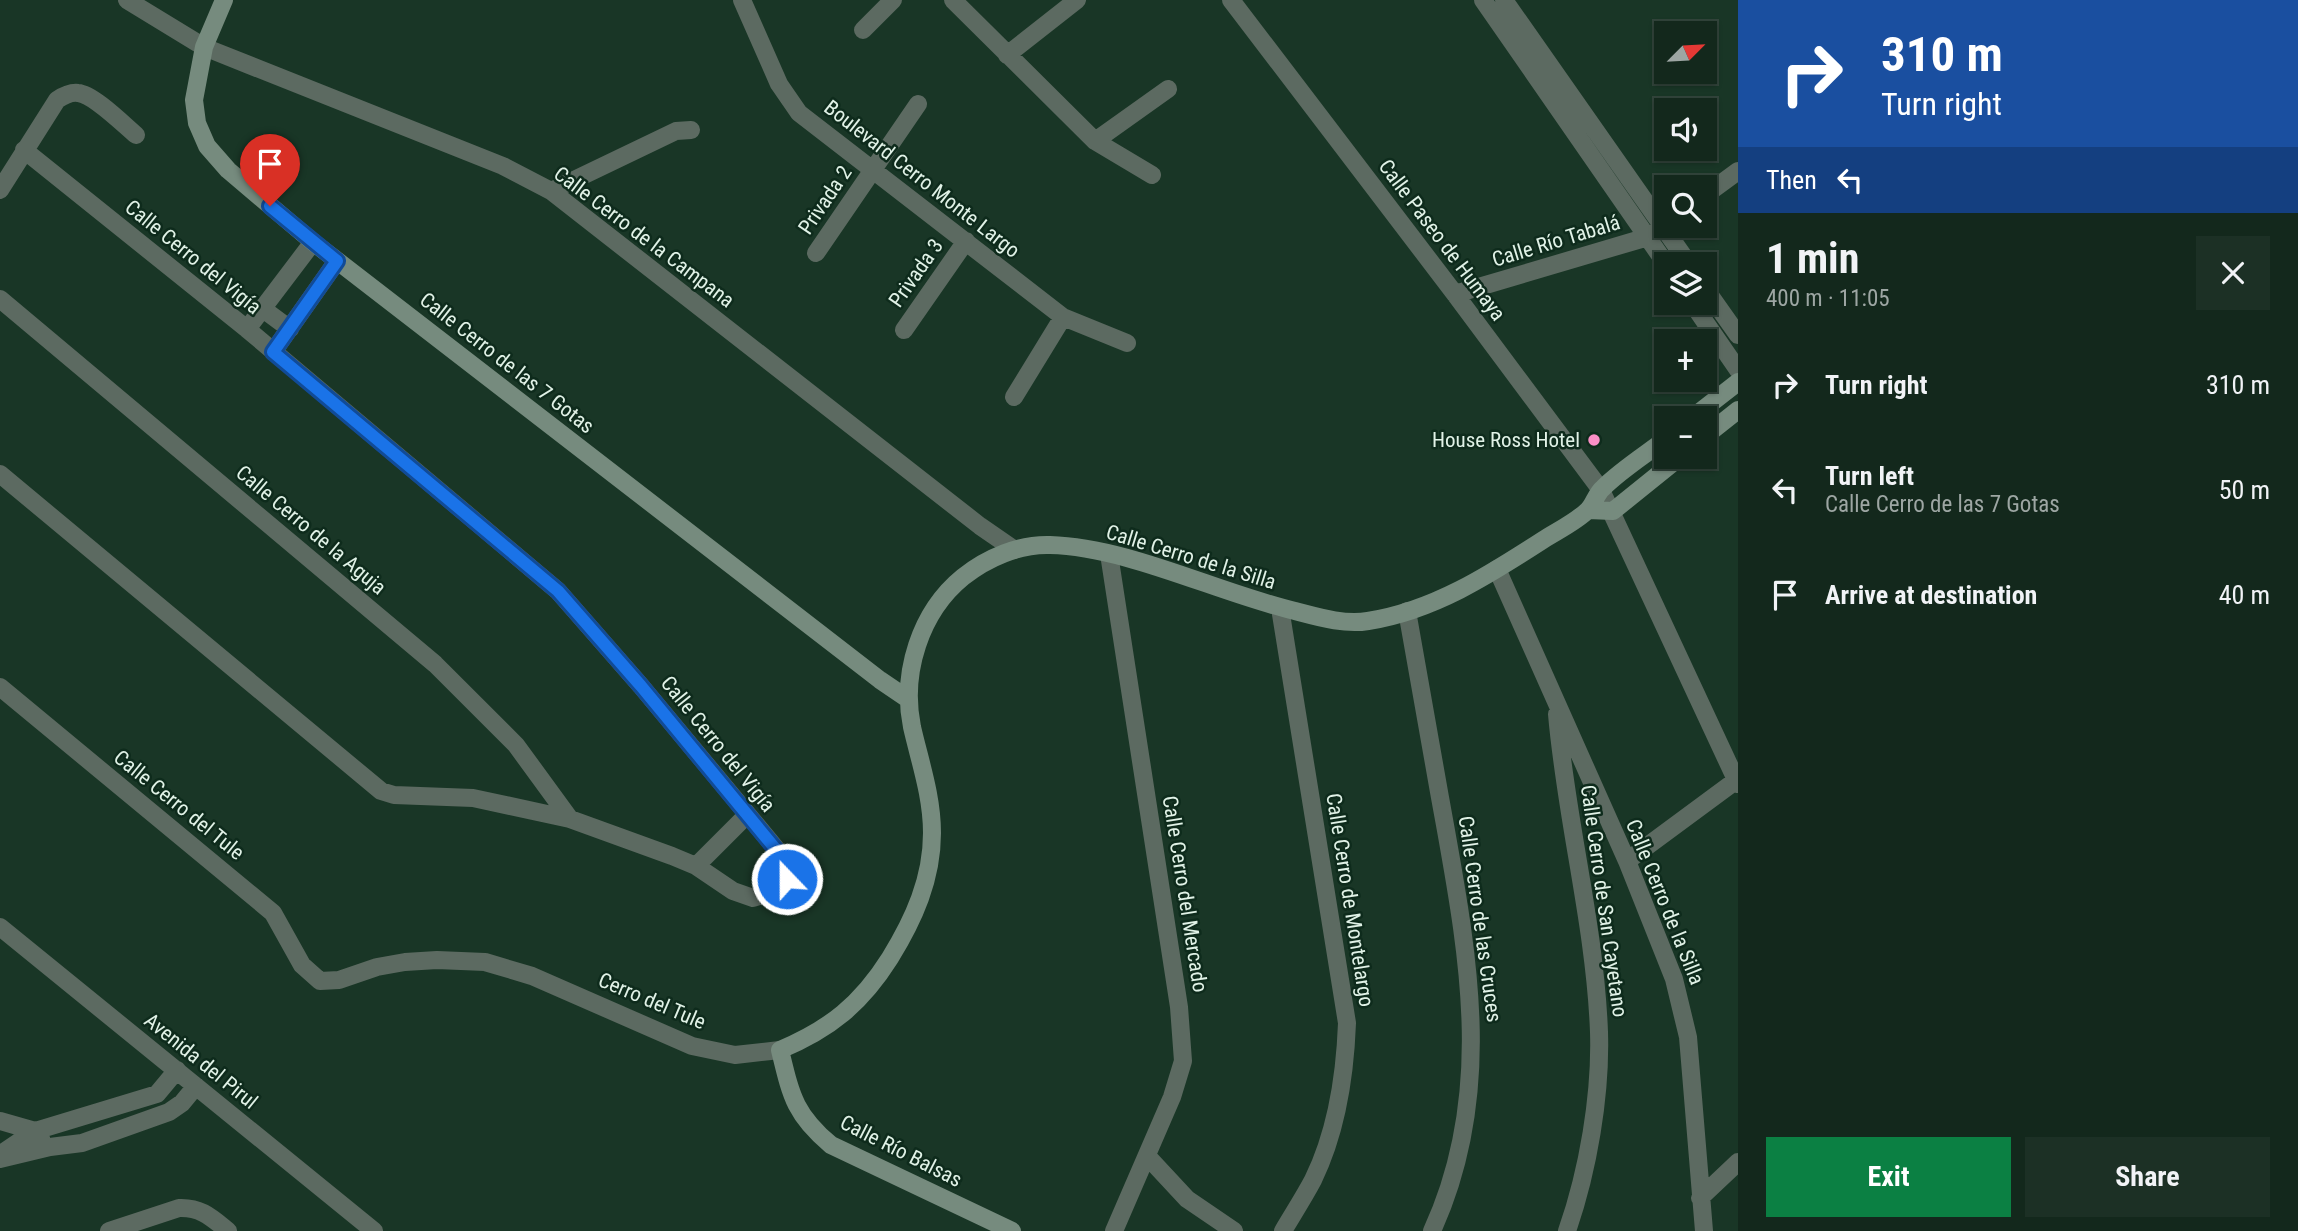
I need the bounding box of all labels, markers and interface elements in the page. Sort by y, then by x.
north arrow [1654,21,1717,84]
map controls [1654,21,1717,469]
text: 310 m [1881,26,2003,83]
icon: right [1766,28,1857,119]
text: Turn right [1881,85,2002,123]
street label: Boulevard Cerro Monte Largo [820,95,1024,263]
button: sound [1654,98,1717,161]
pin [240,134,300,206]
icon: arrive [251,145,289,183]
street label: Calle Paseo de Humaya [1374,155,1510,325]
street label: Calle Cerro de la Campana [549,161,739,313]
street label: Privada 2 [793,161,857,239]
icon: left [1831,161,1869,199]
text: Then [1766,165,1817,195]
button: search [1654,175,1717,238]
street label: Calle Cerro del Vigía [120,195,266,319]
street label: Calle Río Tabalá [1489,210,1623,272]
street label: Privada 3 [884,234,948,312]
text: 1 min [1766,234,1859,283]
button: close [2196,236,2270,310]
button: layers [1654,252,1717,315]
text: 400 m · 11:05 [1766,285,1890,312]
street label: Calle Cerro de las 7 Gotas [415,288,599,438]
button: + [1654,329,1717,392]
icon: right [1766,366,1804,404]
text: Turn right [1825,370,1927,400]
text: 310 m [2206,370,2270,400]
button: − [1654,406,1717,469]
place label: House Ross Hotel [1432,428,1580,452]
marker: House Ross Hotel [1586,432,1602,448]
street label: Calle Cerro de la Aguja [231,460,391,600]
text: Turn left [1825,461,1914,491]
icon: left [1766,471,1804,509]
text: 50 m [2219,475,2270,505]
text: Calle Cerro de las 7 Gotas [1825,491,2060,518]
street label: Calle Cerro de la Silla [1103,520,1279,594]
icon: arrive [1766,576,1804,614]
text: Arrive at destination [1825,580,2037,610]
text: 40 m [2219,580,2270,610]
street label: Calle Cerro del Vigía [656,671,780,817]
street label: Calle Cerro del Tule [109,745,249,865]
street label: Calle Cerro de San Cayetano [1576,783,1632,1019]
street label: Calle Cerro de Montelargo [1321,792,1379,1008]
street label: Calle Cerro del Mercado [1158,794,1212,994]
street label: Calle Cerro de las Cruces [1454,814,1506,1024]
street label: Calle Cerro de la Silla [1621,816,1709,988]
position arrow [750,842,824,916]
street label: Cerro del Tule [595,968,709,1034]
street label: Avenida del Pirul [140,1008,262,1114]
street label: Calle Río Balsas [836,1110,966,1192]
button: Exit [1766,1137,2011,1217]
button: Share [2025,1137,2270,1217]

